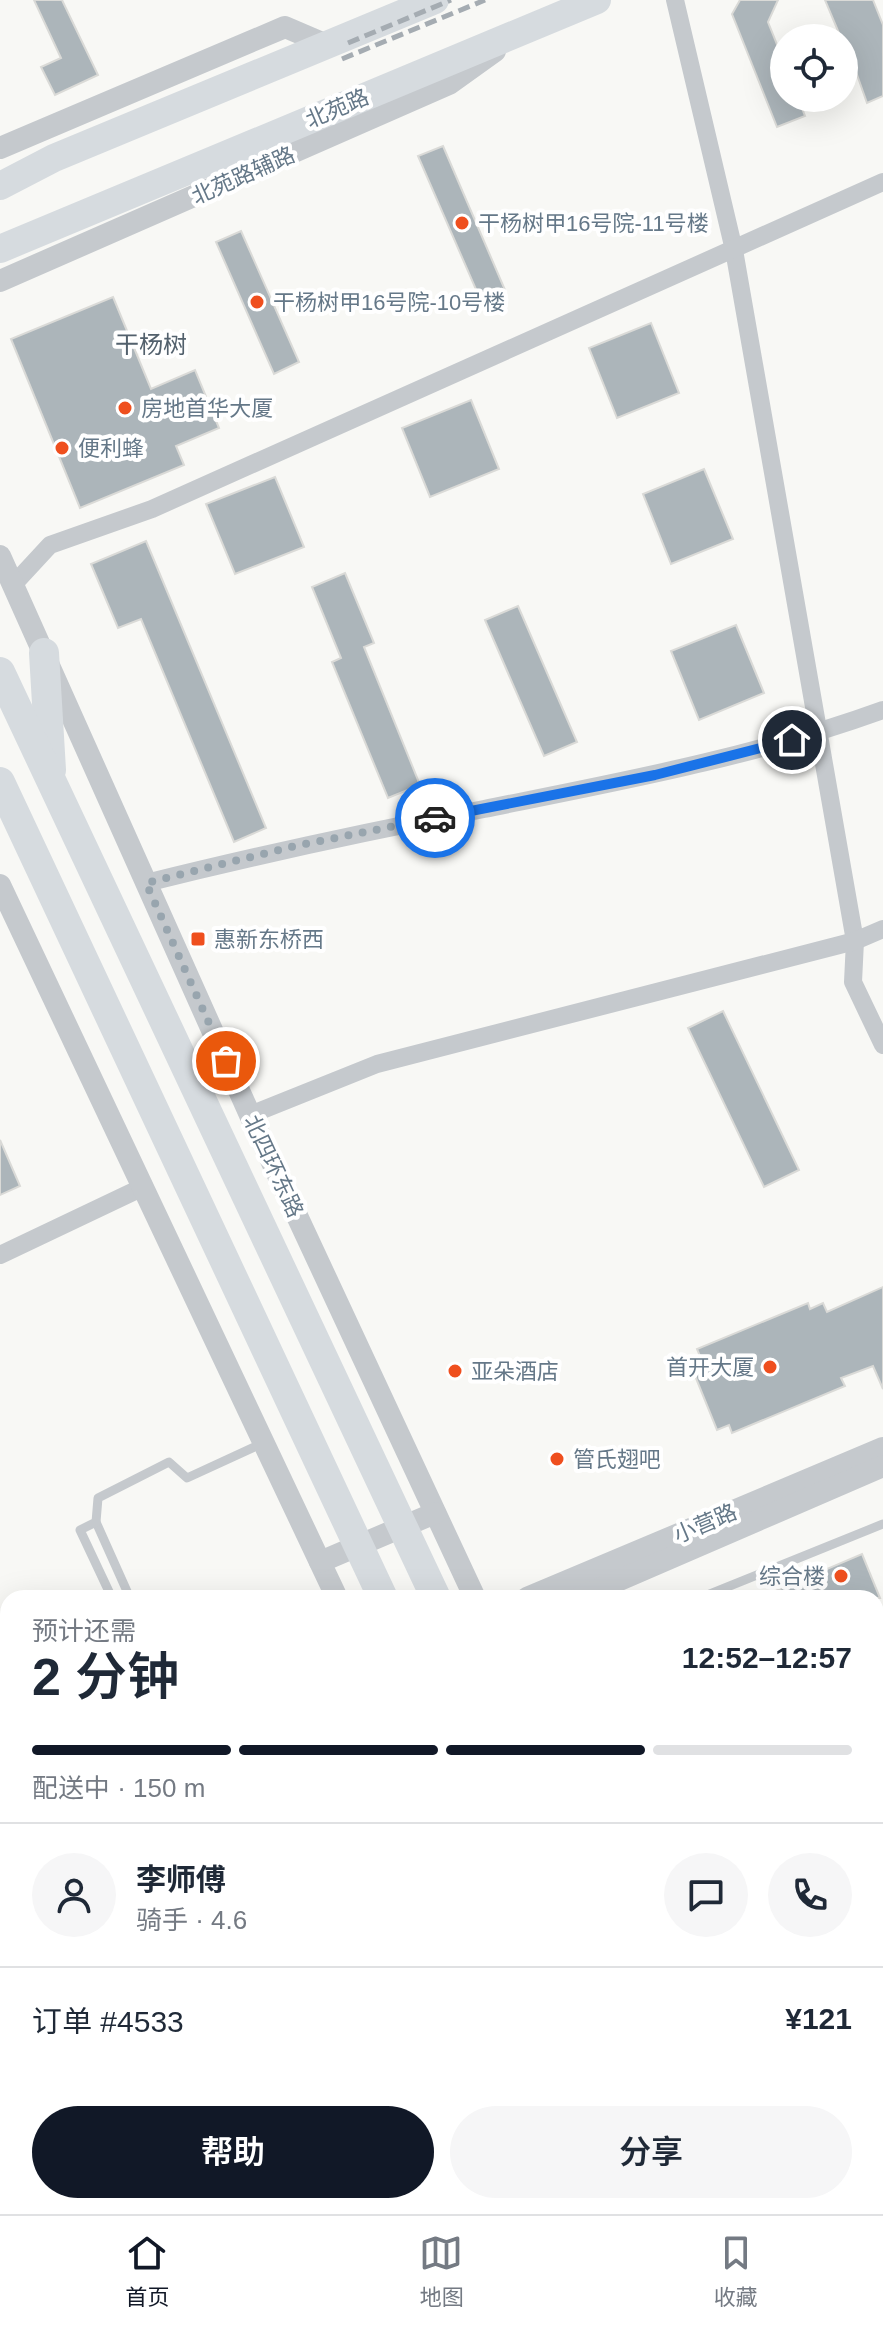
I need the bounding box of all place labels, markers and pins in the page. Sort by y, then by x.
place label: 干杨树甲16号院-11号楼 [478,211,709,236]
marker: 干杨树甲16号院-11号楼 [453,214,471,232]
place label: 干杨树甲16号院-10号楼 [273,290,505,315]
marker: 干杨树甲16号院-10号楼 [248,293,266,311]
place label: 房地首华大厦 [141,396,273,421]
marker: 房地首华大厦 [116,399,134,417]
place label: 便利蜂 [78,436,144,461]
marker: 便利蜂 [53,439,71,457]
pin [758,706,826,774]
place label: 惠新东桥西 [214,927,324,952]
marker: 惠新东桥西 [189,930,207,948]
pin [192,1027,260,1095]
place label: 首开大厦 [666,1355,754,1380]
marker: 首开大厦 [761,1358,779,1376]
place label: 亚朵酒店 [471,1359,559,1384]
marker: 亚朵酒店 [446,1362,464,1380]
place label: 管氏翅吧 [573,1447,661,1472]
marker: 管氏翅吧 [548,1450,566,1468]
place label: 综合楼 [759,1564,825,1589]
marker: 综合楼 [832,1567,850,1585]

